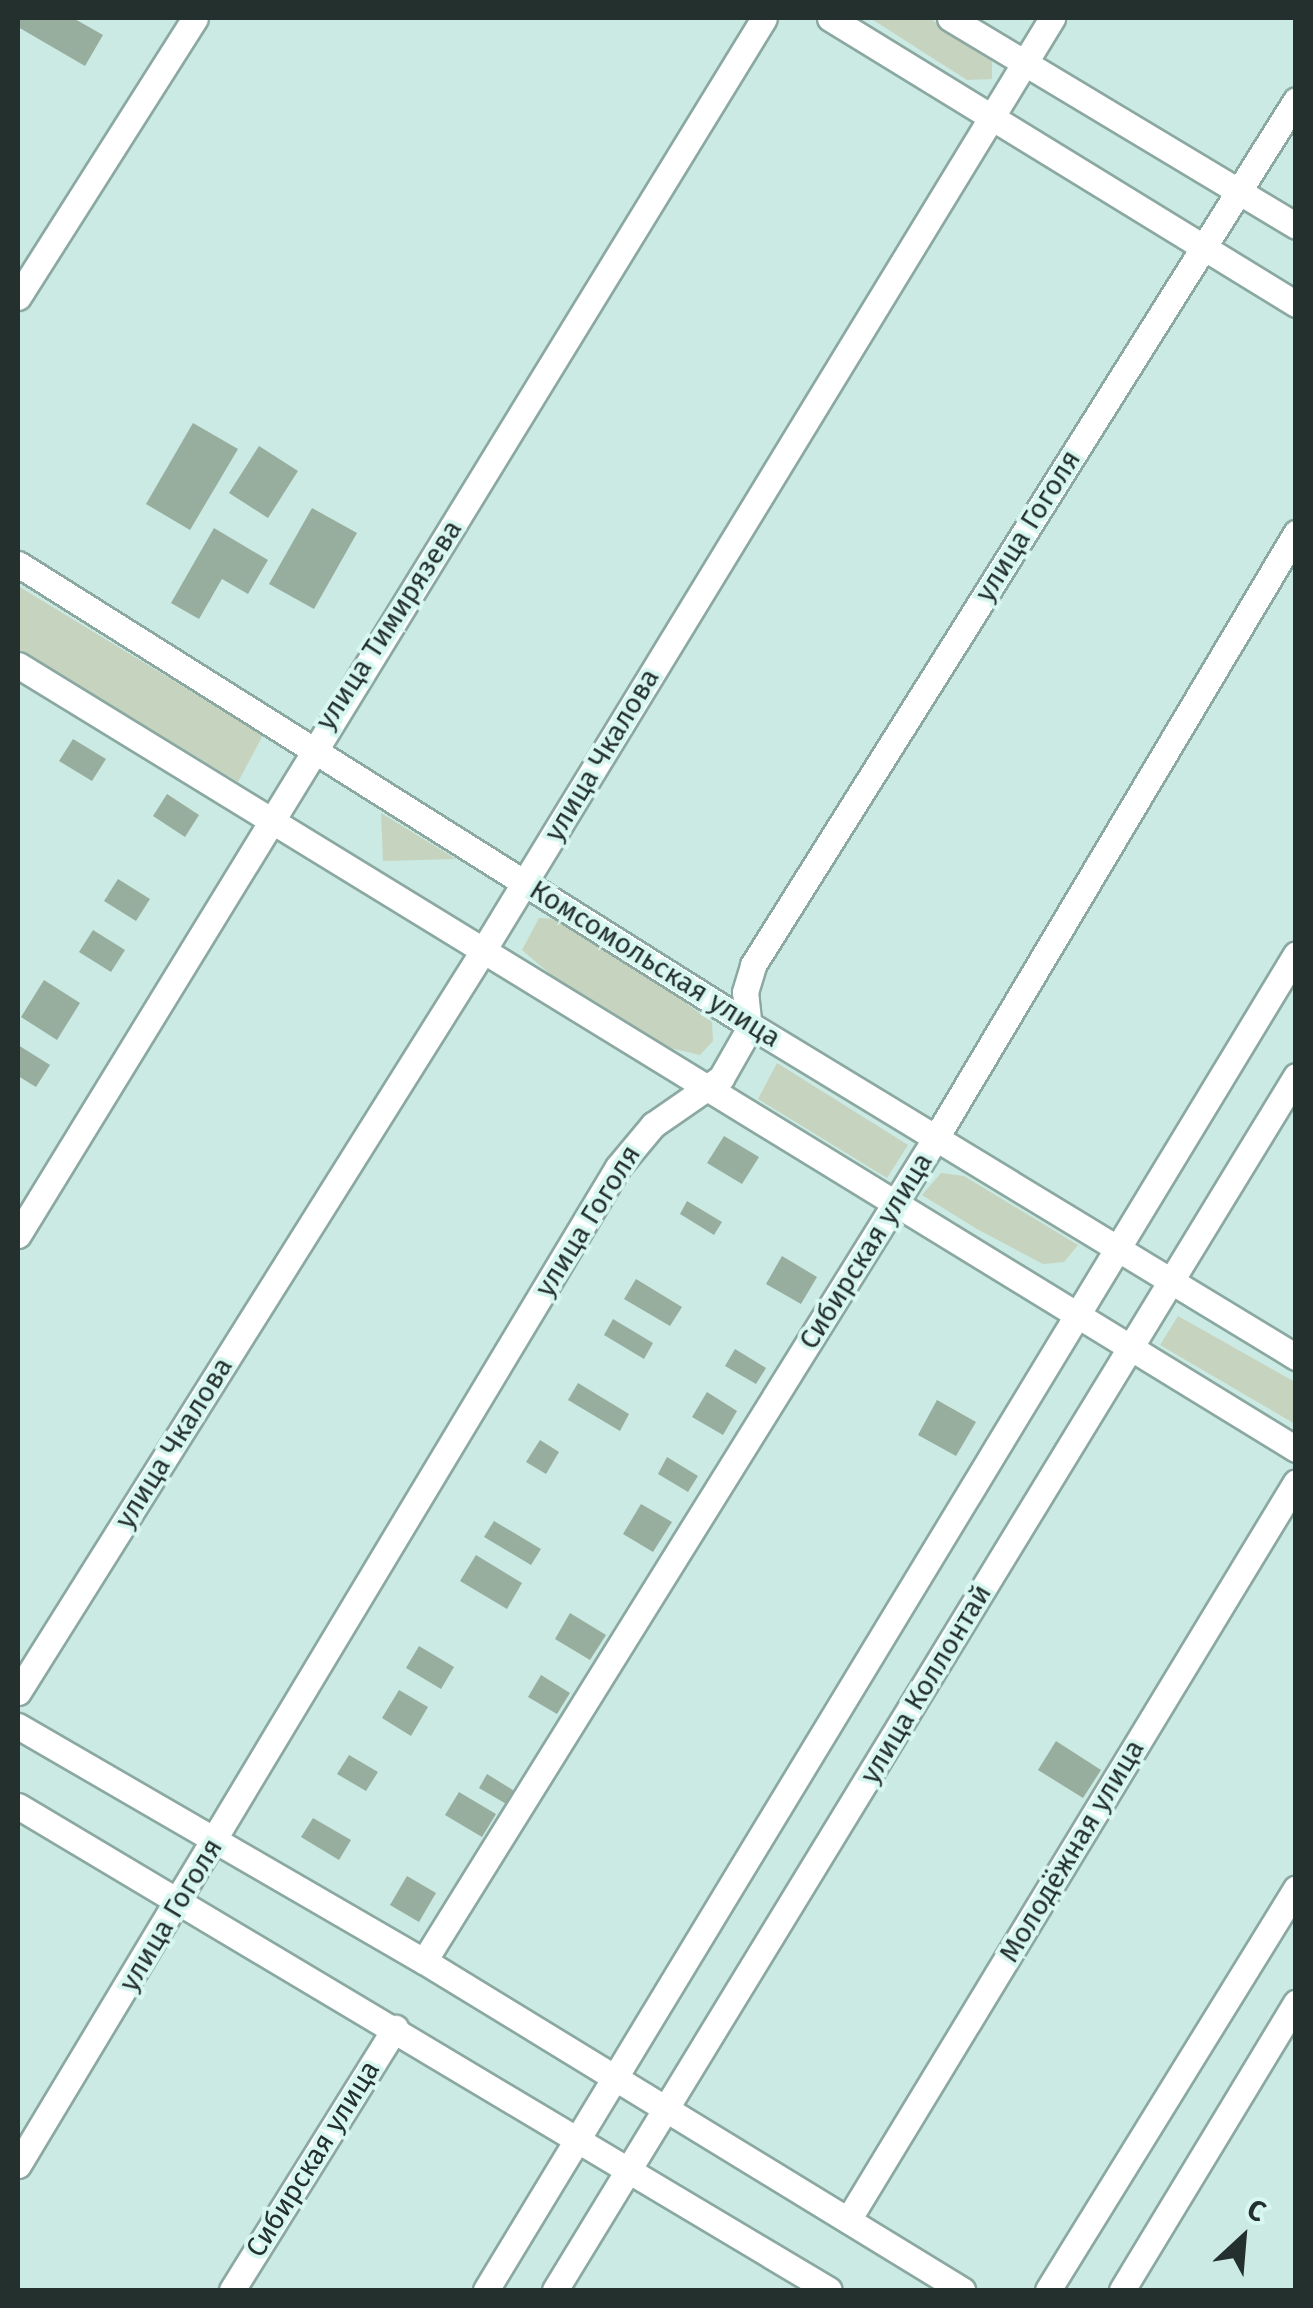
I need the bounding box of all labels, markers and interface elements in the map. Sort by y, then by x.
street label: улица Гоголя [968,444,1088,608]
street label: улица Тимирязева [309,514,469,736]
street label: улица Чкалова [537,663,667,847]
street label: Комсомольская улица [523,873,787,1055]
street label: улица Гоголя [528,1139,648,1303]
street label: Сибирская улица [792,1147,940,1355]
street label: улица Чкалова [108,1351,240,1535]
street label: улица Коллонтай [853,1578,999,1790]
street label: Молодёжная улица [992,1734,1152,1968]
street label: улица Гоголя [112,1833,230,1997]
street label: Сибирская улица [239,2055,387,2263]
north arrow [1193,2188,1293,2288]
text: С [1242,2192,1271,2229]

